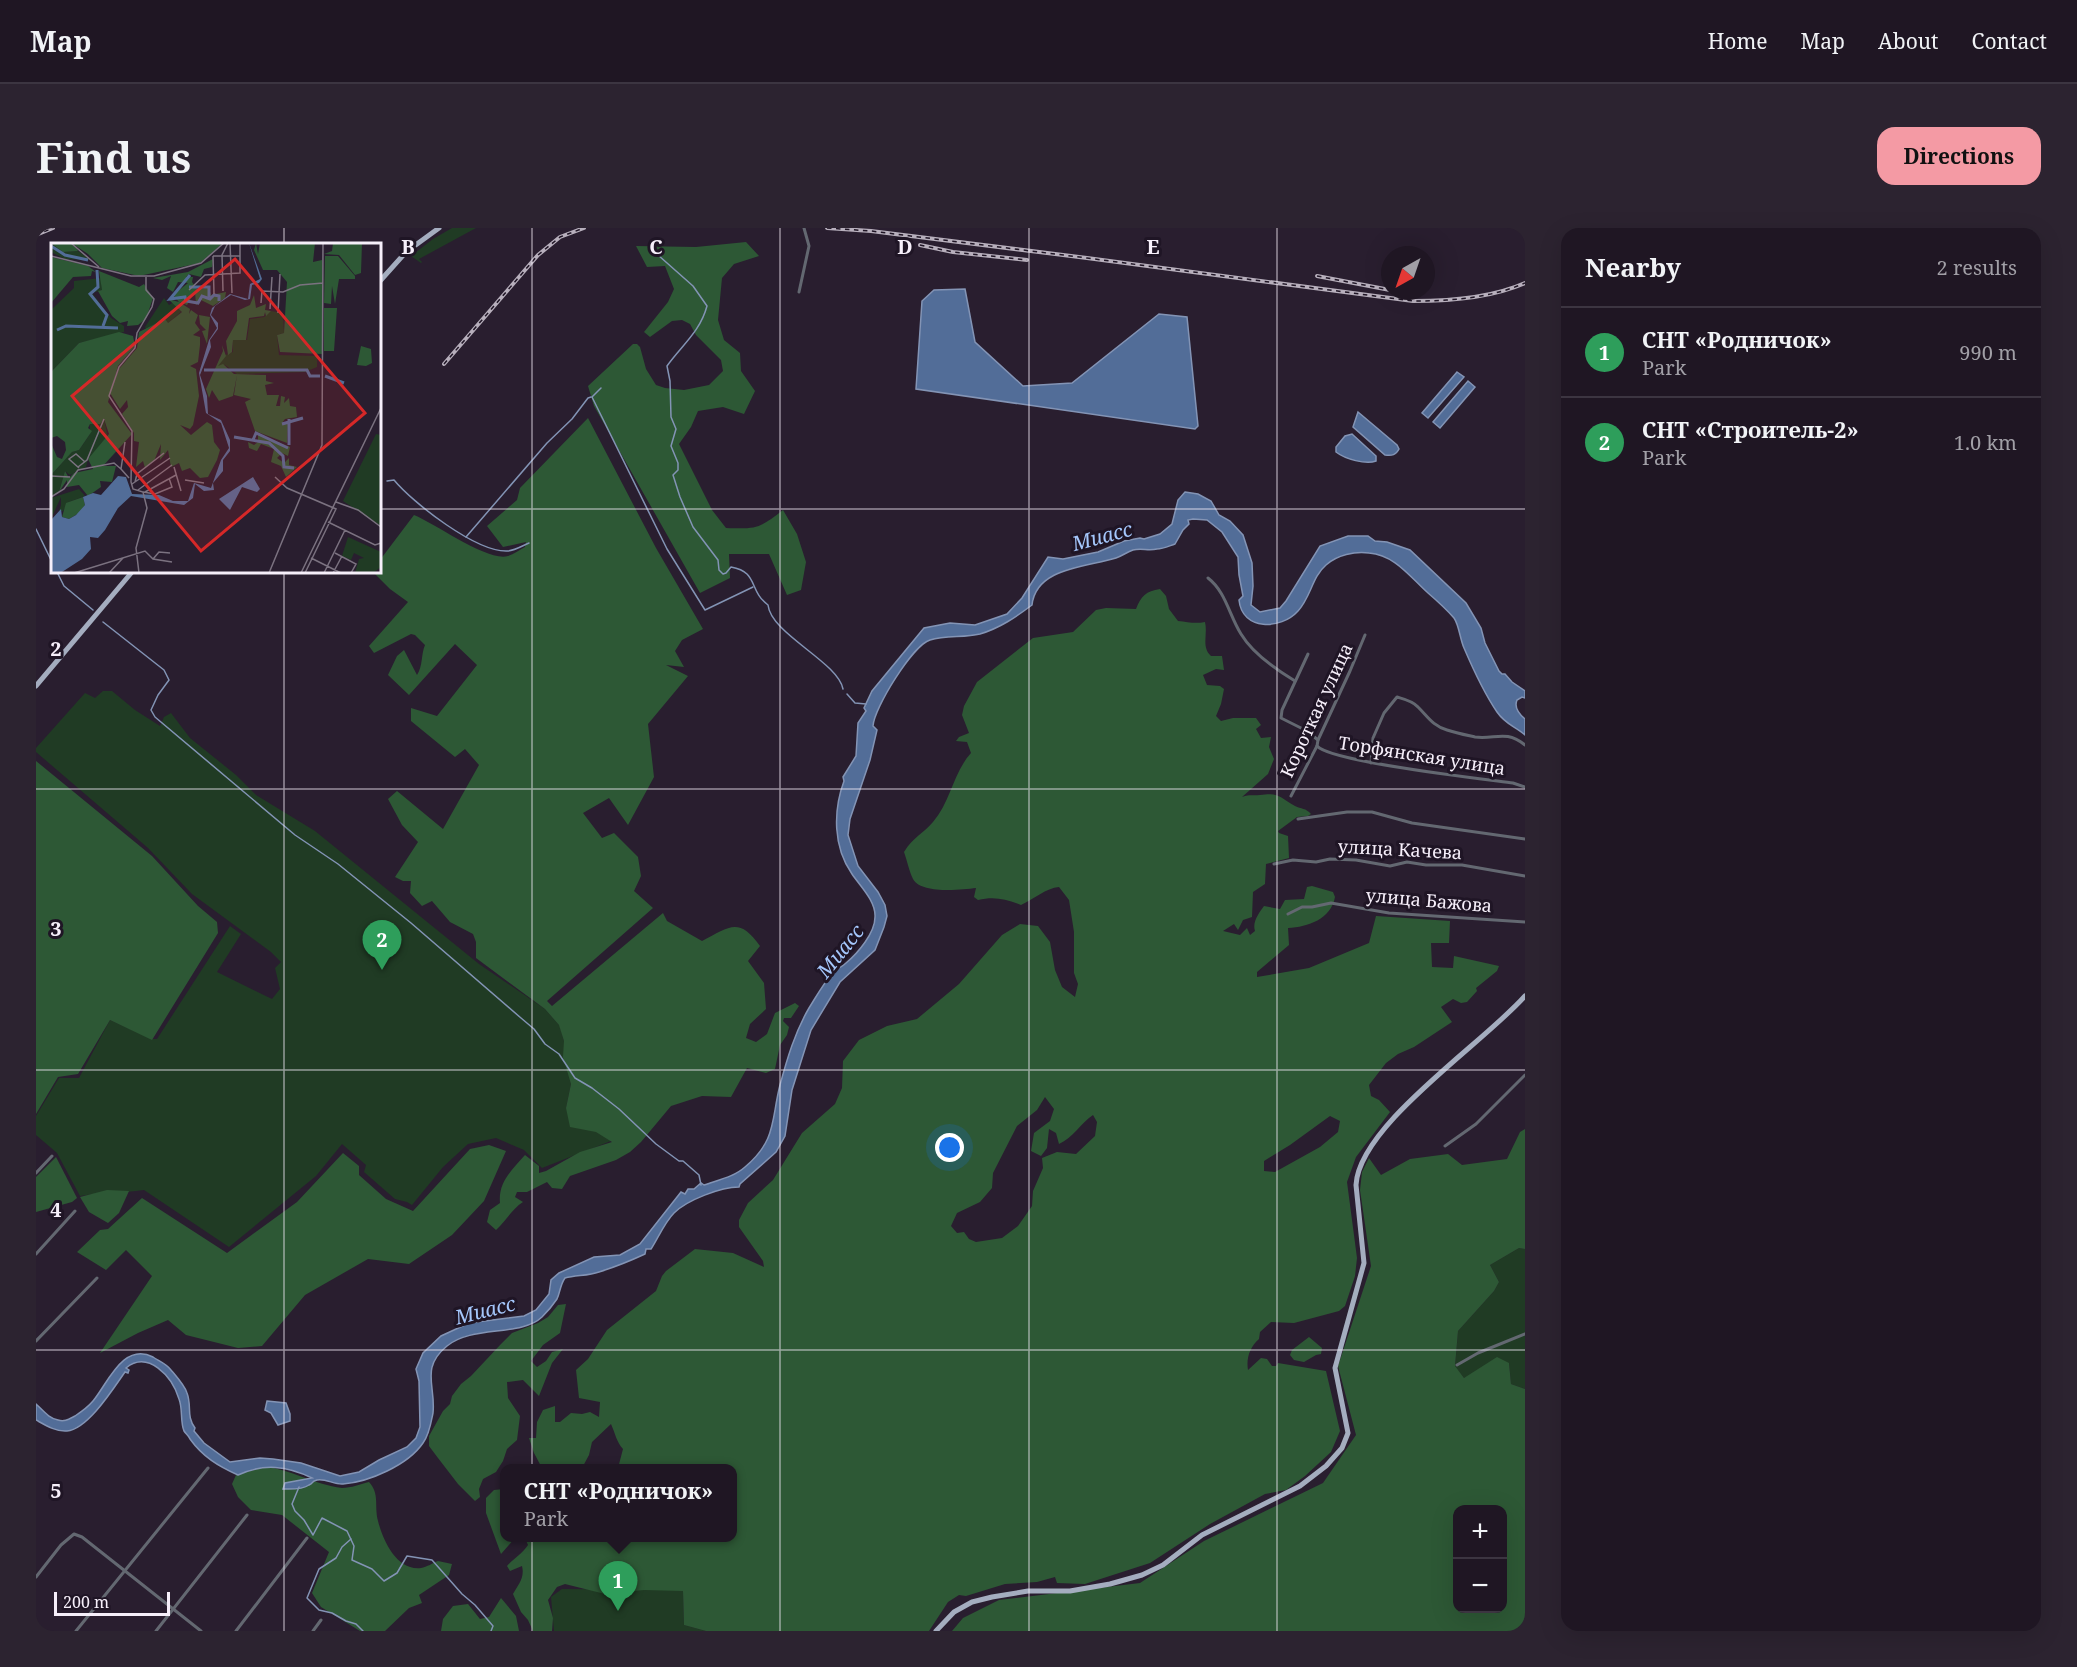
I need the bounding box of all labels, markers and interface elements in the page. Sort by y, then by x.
text: Map [30,22,92,60]
text: Home [1708,27,1768,55]
text: Map [1801,27,1845,55]
text: About [1878,27,1939,55]
text: Contact [1972,27,2047,55]
button: Directions [1877,127,2041,185]
text: Find us [36,128,191,185]
text: B [401,233,415,260]
text: C [649,233,663,260]
text: D [897,233,913,260]
text: E [1146,233,1160,260]
inset map [51,243,381,573]
north arrow [1381,246,1435,300]
text: Nearby [1585,249,1681,285]
text: 2 results [1937,254,2017,281]
text: СНТ «Родничок» [1642,324,1832,354]
text: 1 [1599,339,1610,366]
text: 990 m [1959,339,2017,366]
text: Park [1642,354,1686,381]
text: СНТ «Строитель-2» [1642,414,1859,444]
text: 2 [1599,429,1610,456]
text: 1.0 km [1954,429,2017,456]
text: Park [1642,444,1686,471]
water label: Миасс [1068,515,1136,557]
text: 2 [50,635,62,662]
street label: Короткая улица [1274,639,1358,781]
street label: Торфянская улица [1337,730,1507,780]
street label: улица Качева [1337,834,1463,864]
street label: улица Бажова [1365,883,1493,917]
text: 3 [50,915,62,942]
water label: Миасс [809,918,870,984]
pin: 2 [362,920,402,970]
your location [935,1133,964,1162]
text: 4 [50,1196,62,1223]
water label: Миасс [451,1289,518,1331]
popup [500,1464,737,1542]
text: СНТ «Родничок» [524,1475,713,1505]
text: 5 [50,1477,62,1504]
text: Park [524,1505,568,1532]
map controls [1453,1505,1507,1613]
button: + [1453,1505,1507,1559]
button: − [1453,1559,1507,1613]
pin: 1 [598,1562,638,1611]
scale bar [54,1589,170,1616]
text: 200 m [63,1591,109,1613]

